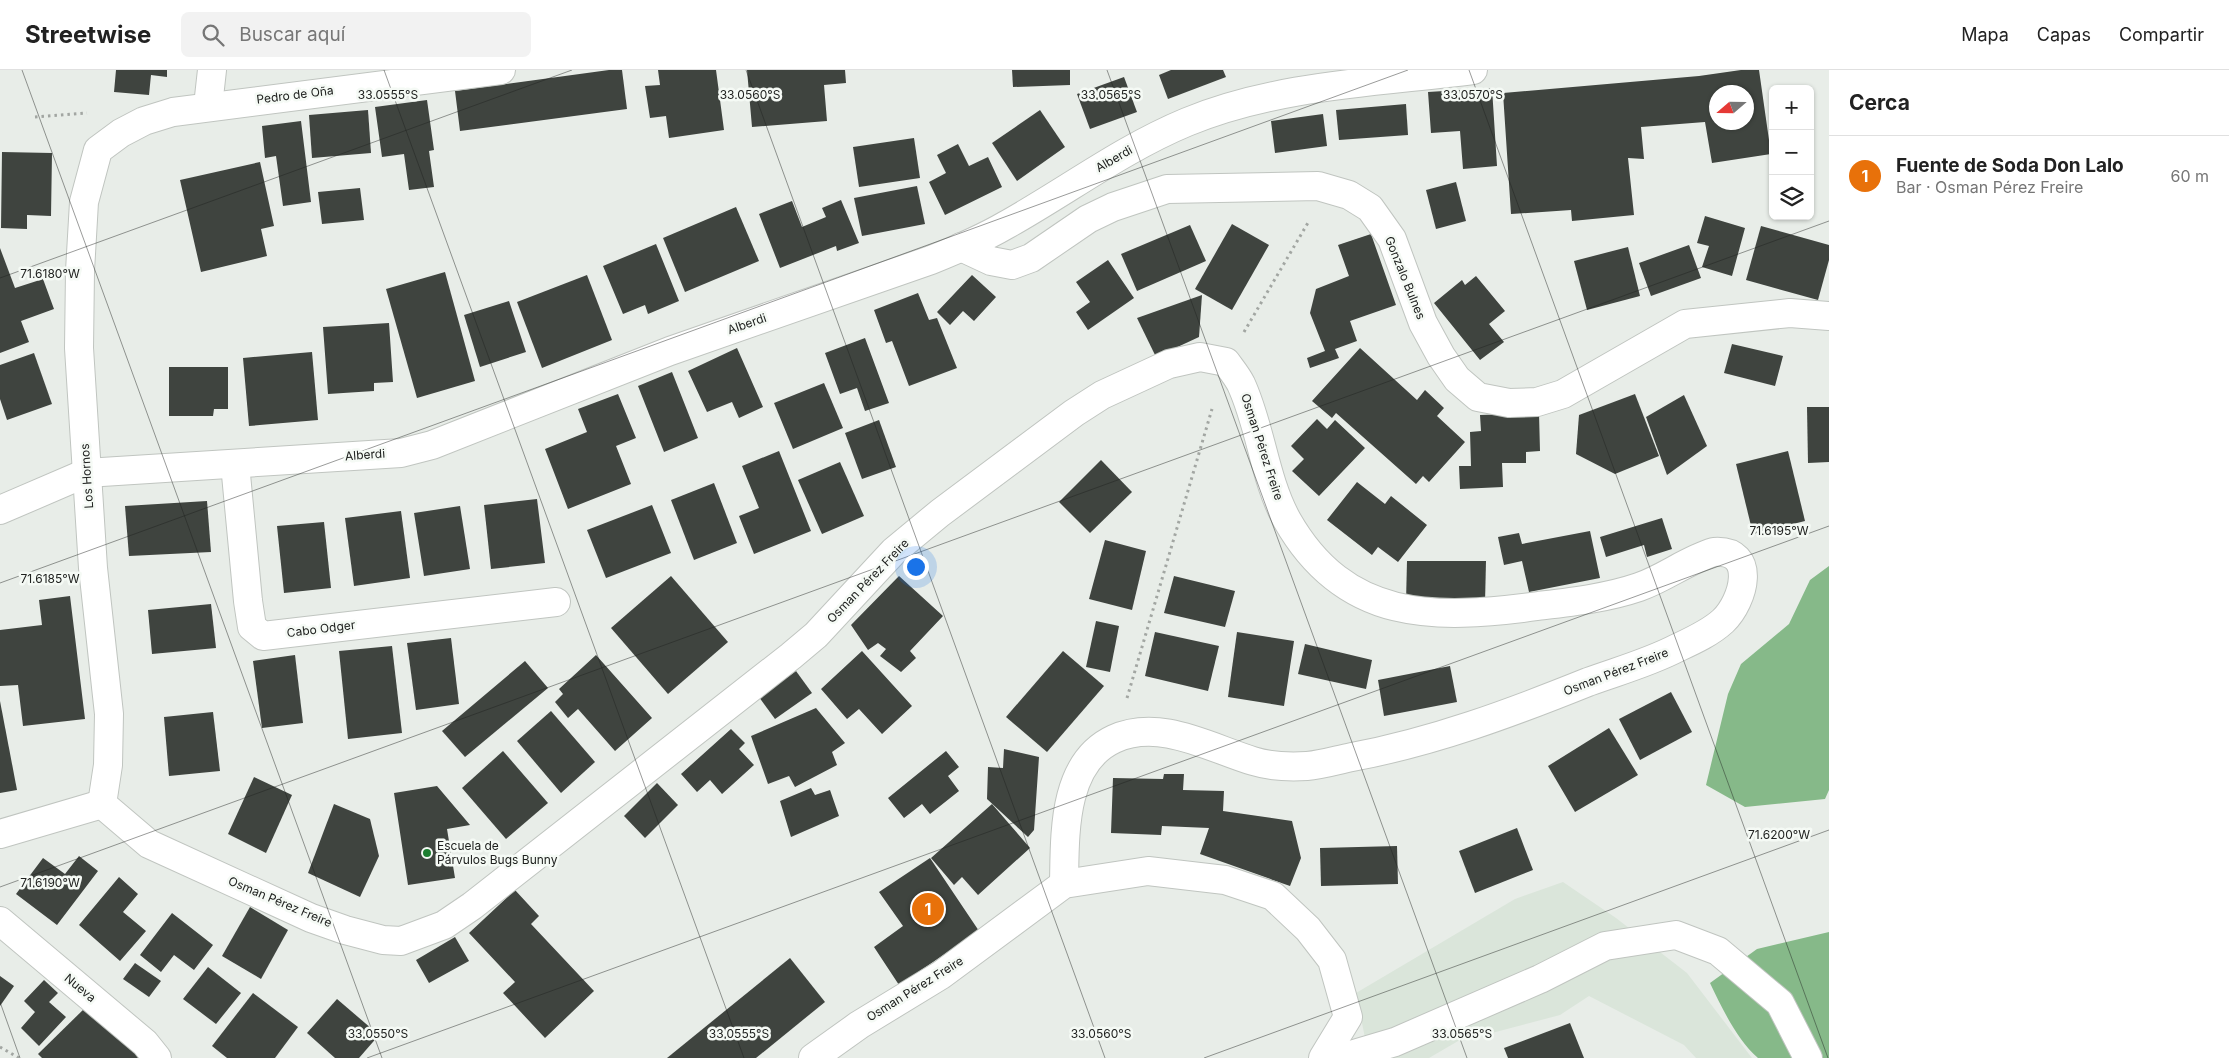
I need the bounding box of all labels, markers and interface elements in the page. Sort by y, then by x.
search box [181,12,531,57]
text: Streetwise [25,20,151,49]
icon: search [199,21,227,49]
text: Buscar aquí [239,23,345,46]
text: Mapa [1961,24,2009,45]
text: Capas [2037,24,2091,45]
text: Compartir [2119,24,2204,45]
street label: Pedro de Oña [256,82,334,107]
north arrow [1709,85,1754,130]
map controls [1769,85,1814,220]
button: + [1769,85,1814,130]
text: 33.0555°S [358,87,418,102]
text: 33.0560°S [720,87,781,102]
text: 33.0565°S [1081,87,1142,102]
text: 33.0570°S [1443,87,1503,102]
text: Cerca [1849,90,1910,115]
button: − [1769,130,1814,175]
street label: Alberdi [1093,142,1135,175]
text: Fuente de Soda Don Lalo [1896,154,2124,177]
text: 1 [1862,166,1868,186]
text: 60 m [2170,166,2209,186]
button: layers [1769,175,1814,220]
text: Bar · Osman Pérez Freire [1896,177,2083,197]
street label: Gonzalo Bulnes [1382,234,1429,322]
text: 71.6180°W [20,266,80,281]
street label: Alberdi [725,310,768,337]
street label: Osman Pérez Freire [1238,392,1287,502]
street label: Los Hornos [77,443,96,509]
street label: Alberdi [344,446,386,463]
text: 71.6195°W [1749,523,1809,538]
street label: Osman Pérez Freire [824,535,912,626]
your location [903,554,929,580]
text: 71.6185°W [20,571,80,586]
street label: Cabo Odger [286,617,356,640]
street label: Osman Pérez Freire [1561,645,1670,698]
text: 71.6200°W [1748,827,1810,842]
place label: Escuela de Párvulos Bugs Bunny [437,838,558,867]
marker: Escuela de Párvulos Bugs Bunny [421,847,433,859]
street label: Osman Pérez Freire [226,873,334,930]
text: 71.6190°W [20,875,80,890]
pin: 1 [912,890,944,928]
street label: Osman Pérez Freire [864,953,966,1024]
street label: Nueva [62,970,99,1005]
text: 33.0550°S [348,1026,409,1041]
text: 33.0555°S [709,1026,769,1041]
text: 33.0560°S [1071,1026,1132,1041]
text: 33.0565°S [1432,1026,1493,1041]

